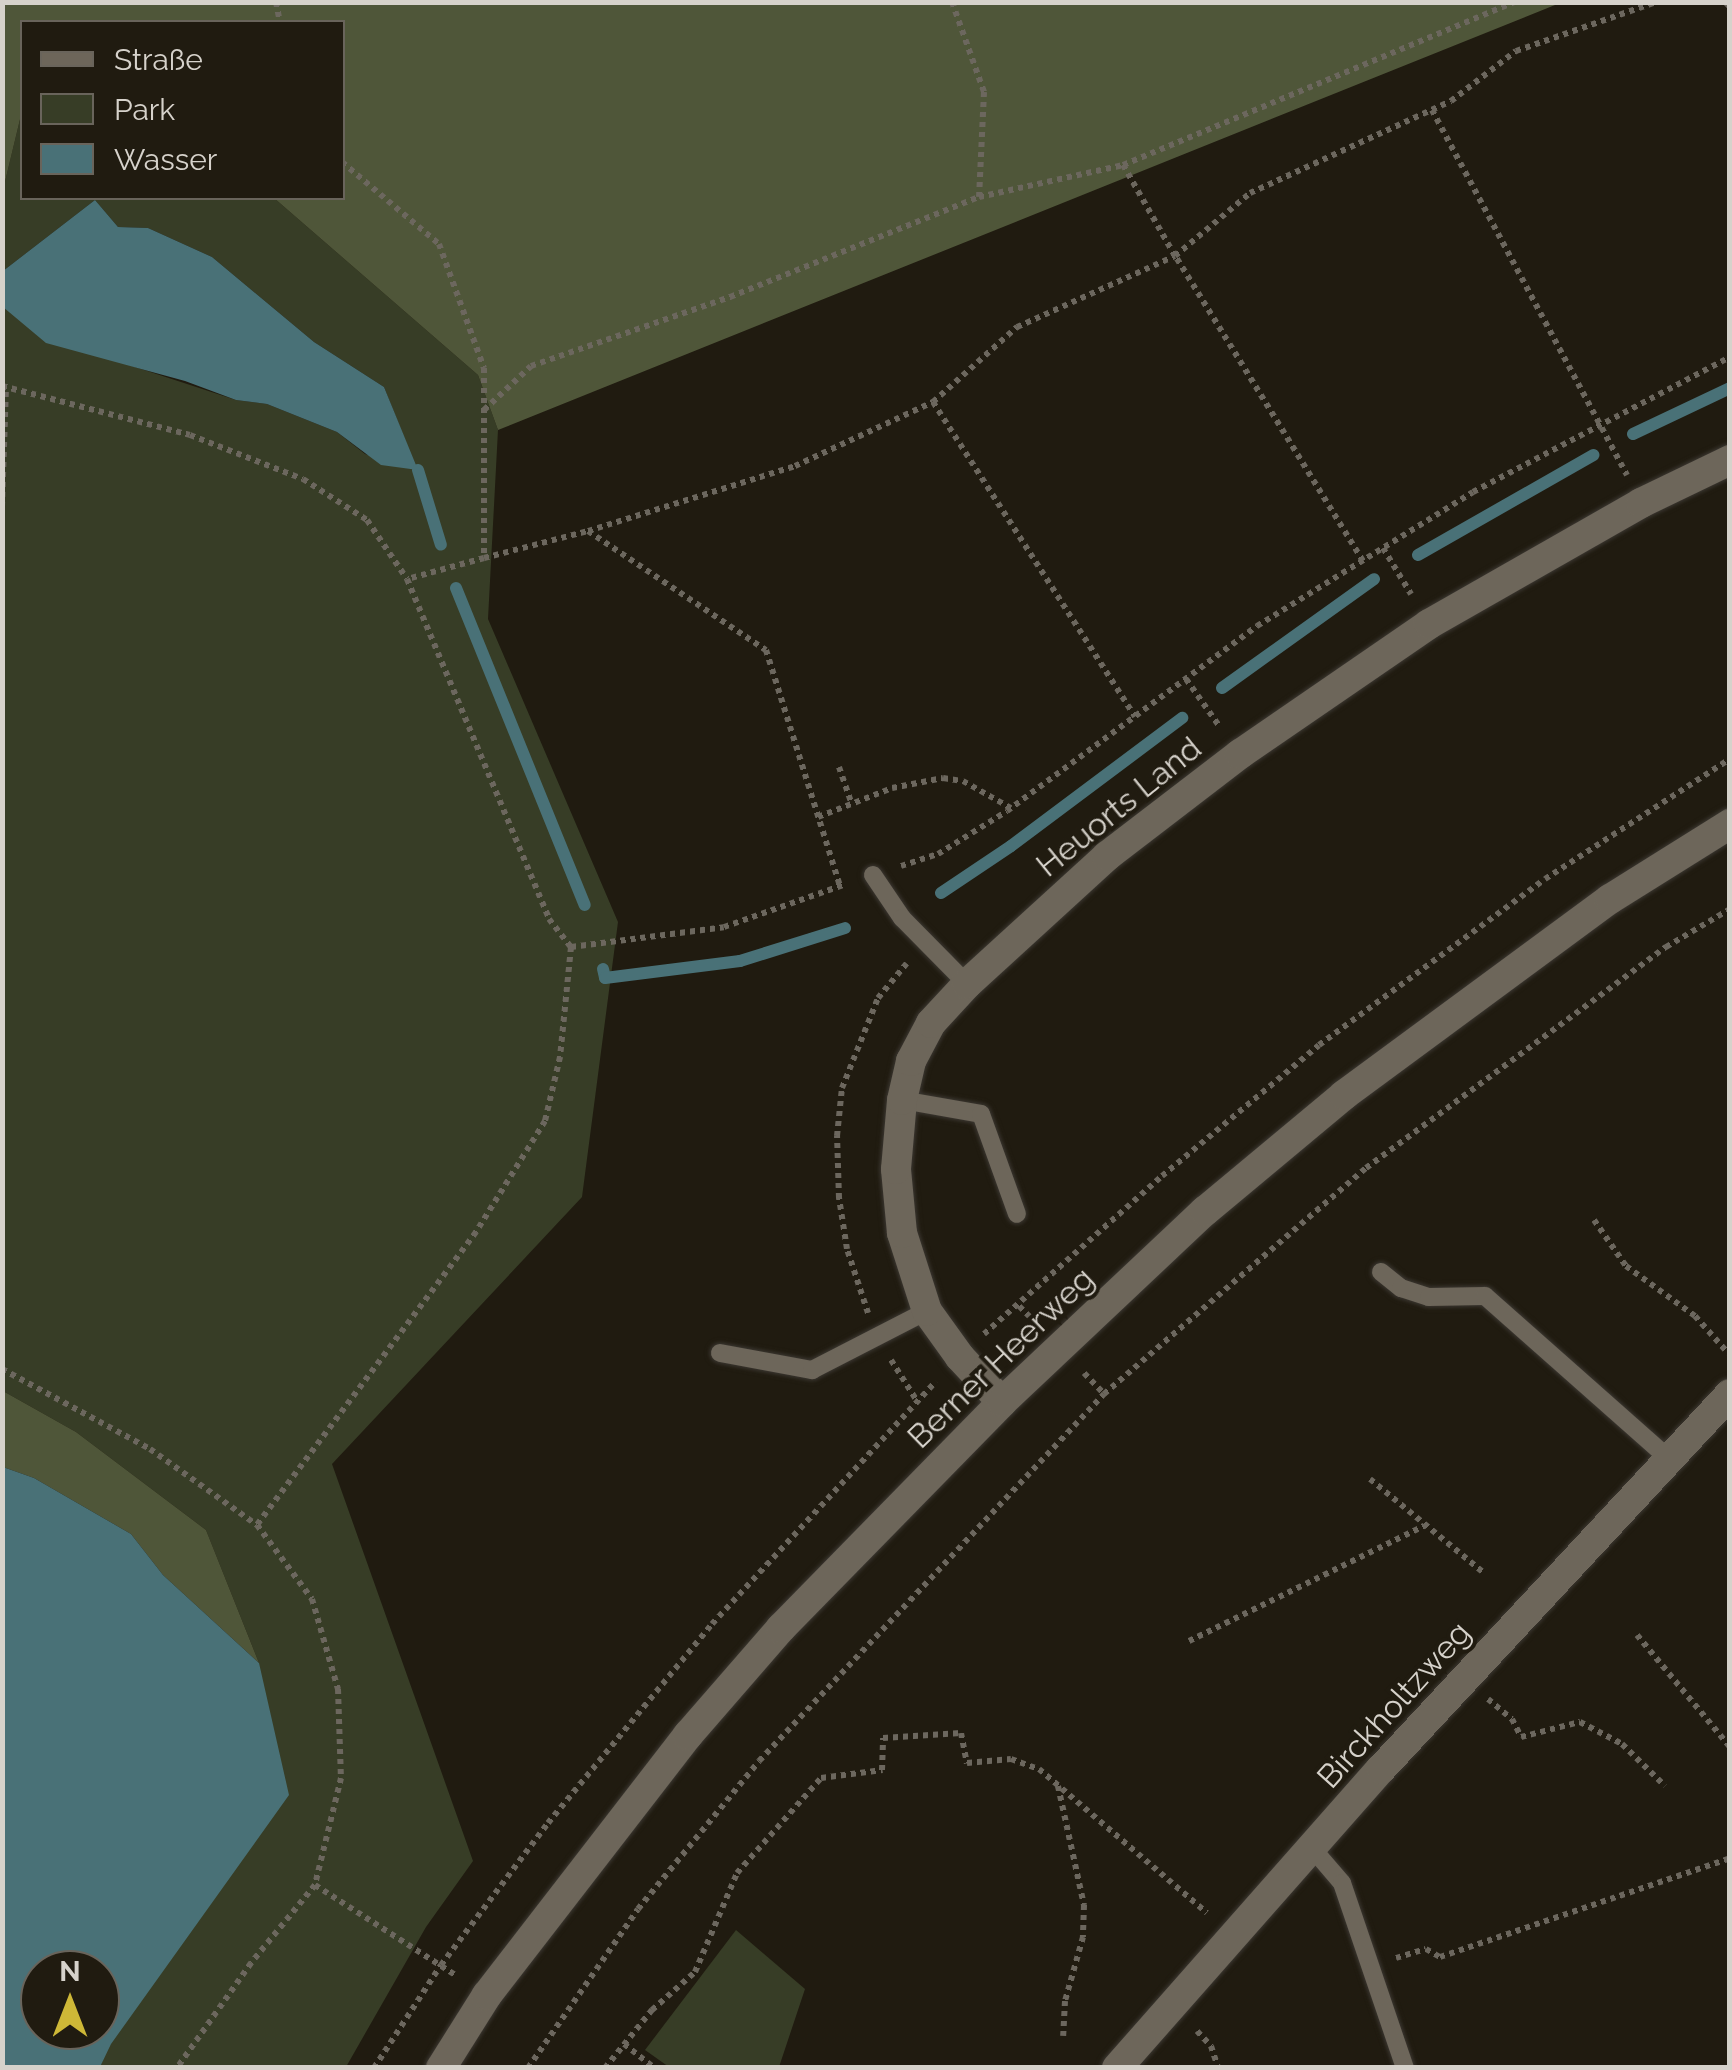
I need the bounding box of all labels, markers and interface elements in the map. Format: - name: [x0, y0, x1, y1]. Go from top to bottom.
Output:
- legend: [20, 20, 345, 200]
- text: Straße: [114, 42, 203, 77]
- text: Park: [114, 92, 175, 127]
- text: Wasser: [114, 142, 217, 177]
- street label: Heuorts Land: [1029, 729, 1209, 885]
- street label: Berner Heerweg: [900, 1259, 1102, 1457]
- street label: Birckholtzweg: [1309, 1614, 1479, 1796]
- north arrow: [20, 1950, 120, 2050]
- text: N: [59, 1955, 81, 1988]

